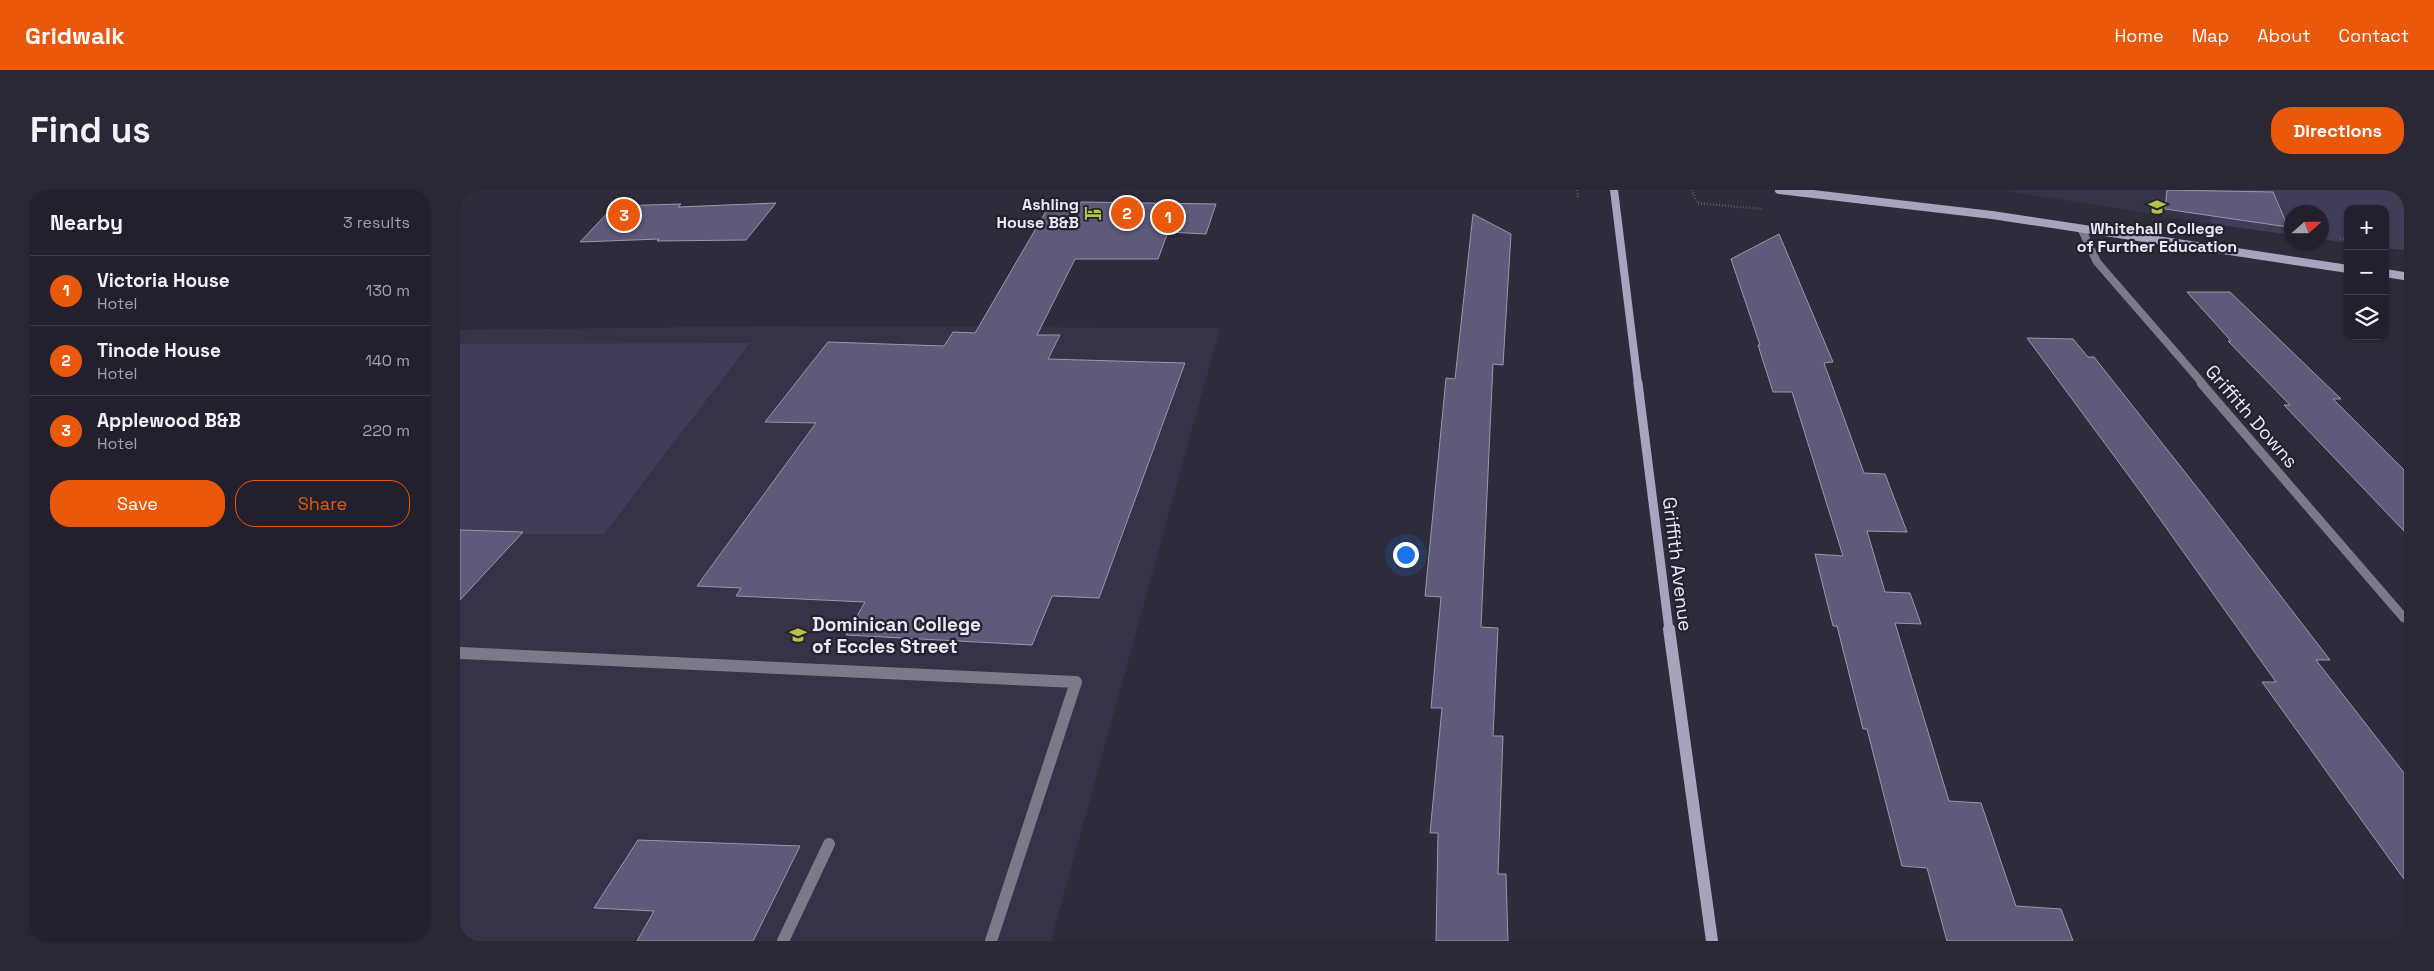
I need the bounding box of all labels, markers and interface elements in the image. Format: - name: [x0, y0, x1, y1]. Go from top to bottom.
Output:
- text: Gridwalk: [25, 20, 125, 51]
- text: Home: [2115, 24, 2164, 47]
- text: Map: [2192, 24, 2229, 47]
- text: About: [2257, 24, 2311, 47]
- text: Contact: [2339, 24, 2409, 47]
- button: Directions: [2271, 107, 2404, 154]
- text: Find us: [30, 108, 151, 152]
- place label: Ashling House B&B: [996, 194, 1079, 233]
- pin: 2: [1111, 194, 1143, 232]
- pin: 3: [608, 196, 640, 234]
- school or university icon: Whitehall College of Further Education: [2147, 197, 2167, 217]
- pin: 1: [1152, 198, 1184, 236]
- hotel icon: Ashling House B&B: [1083, 203, 1103, 223]
- north arrow: [2284, 205, 2329, 250]
- map controls: [2344, 205, 2389, 340]
- button: +: [2344, 205, 2389, 250]
- text: Nearby: [50, 209, 123, 236]
- text: 3 results: [343, 212, 410, 233]
- place label: Whitehall College of Further Education: [2077, 218, 2237, 257]
- button: −: [2344, 250, 2389, 295]
- text: Victoria House: [97, 268, 230, 293]
- text: 1: [62, 280, 70, 301]
- text: 130 m: [366, 280, 410, 301]
- text: Hotel: [97, 293, 138, 314]
- button: layers: [2344, 295, 2389, 340]
- text: Tinode House: [97, 338, 221, 363]
- text: 2: [61, 350, 71, 371]
- text: 140 m: [365, 350, 410, 371]
- street label: Griffith Downs: [2200, 359, 2303, 473]
- text: Hotel: [97, 363, 138, 384]
- text: Applewood B&B: [97, 408, 241, 433]
- text: 3: [61, 420, 71, 441]
- text: 220 m: [363, 420, 410, 441]
- text: Hotel: [97, 433, 138, 454]
- button: Save: [50, 480, 225, 527]
- button: Share: [235, 480, 410, 527]
- street label: Griffith Avenue: [1657, 495, 1698, 633]
- your location: [1393, 542, 1419, 568]
- place label: Dominican College of Eccles Street: [812, 612, 981, 659]
- school or university icon: Dominican College of Eccles Street: [788, 625, 808, 645]

